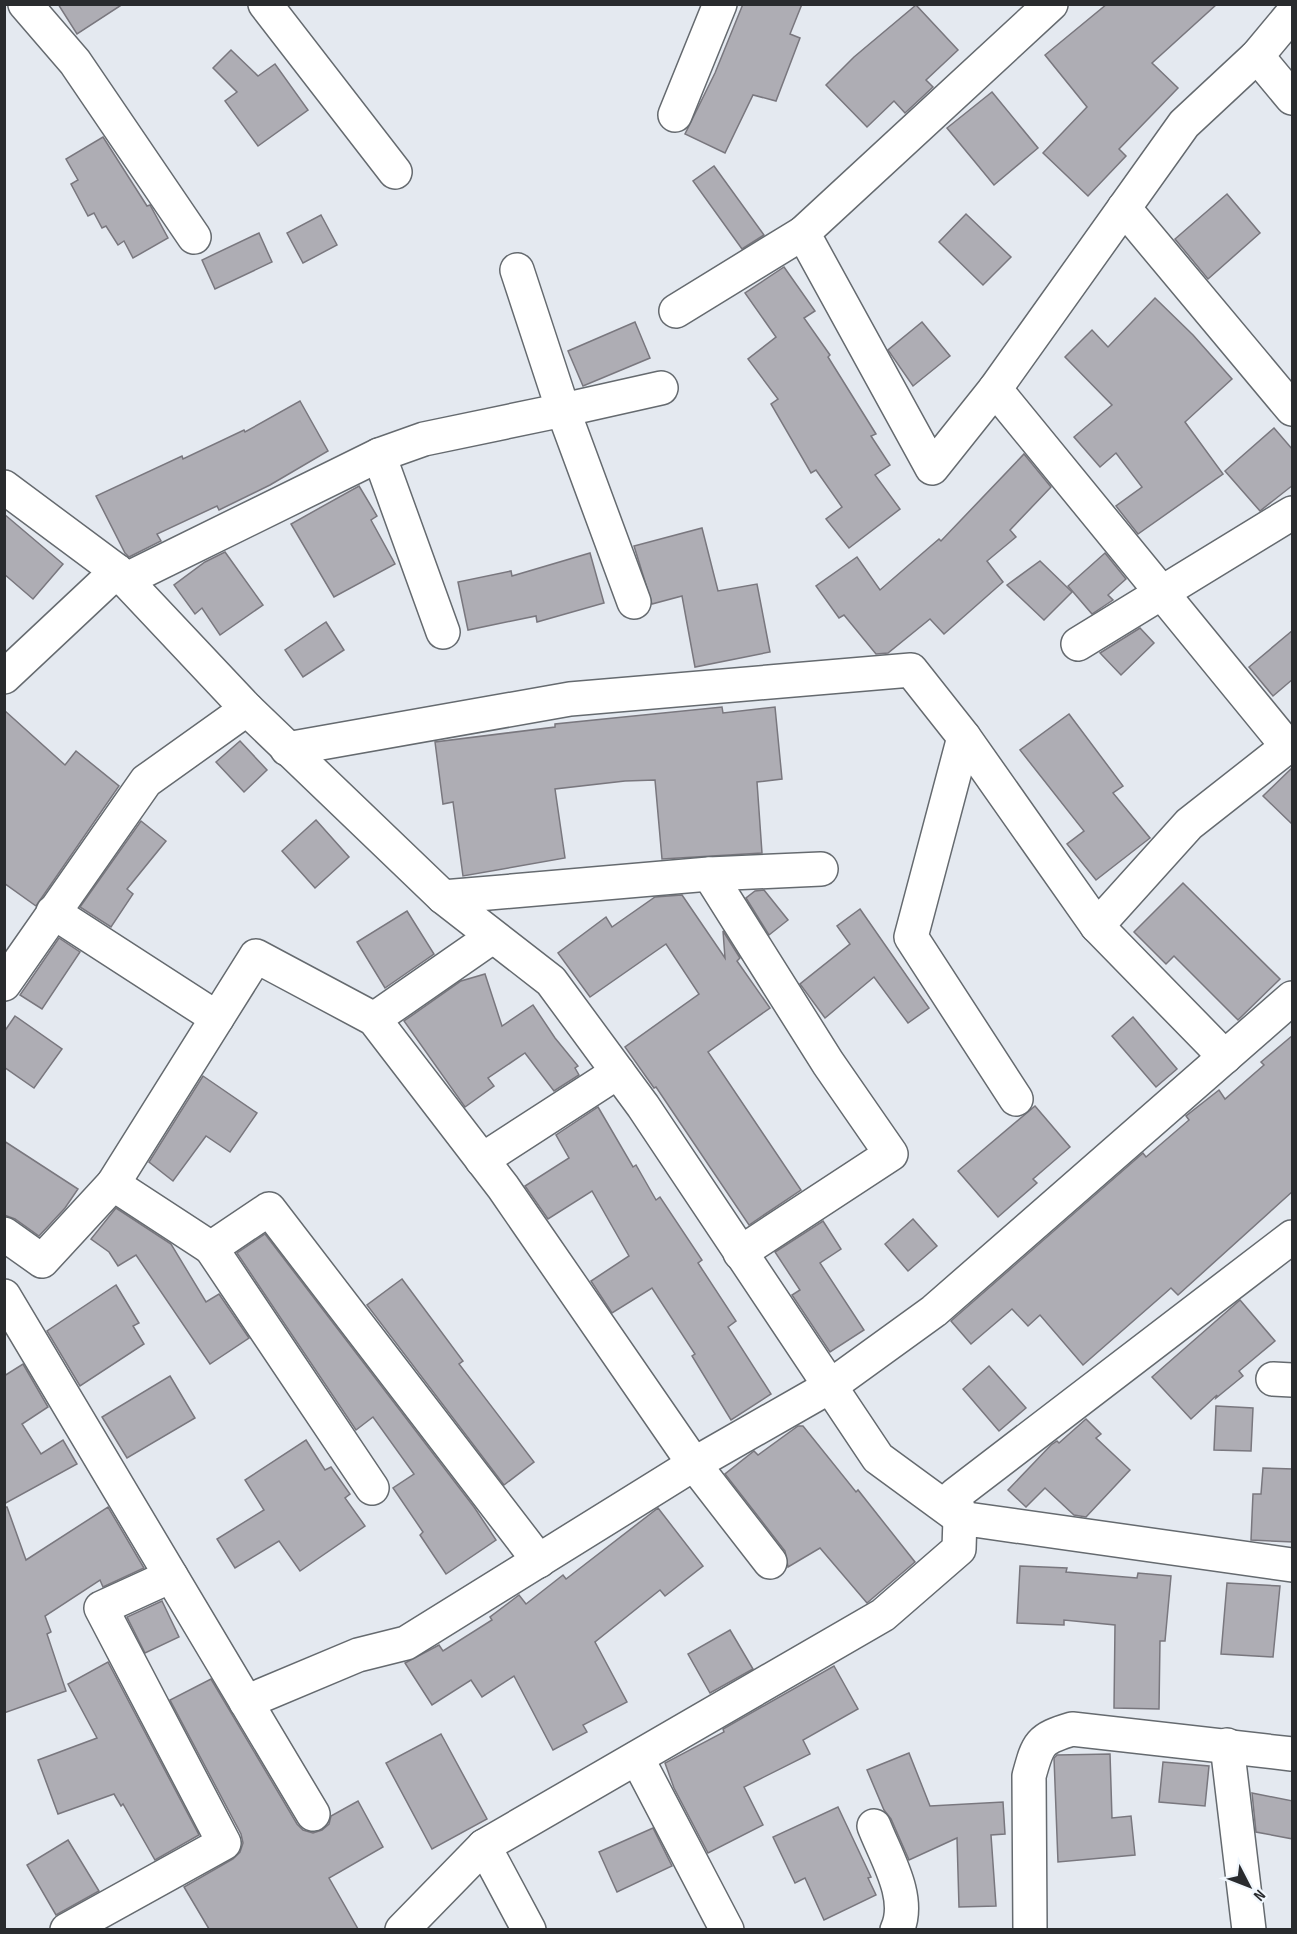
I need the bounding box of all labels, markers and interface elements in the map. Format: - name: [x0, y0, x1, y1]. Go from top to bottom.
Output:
- north arrow: [1219, 1856, 1279, 1916]
- text: N: [1249, 1886, 1269, 1905]

